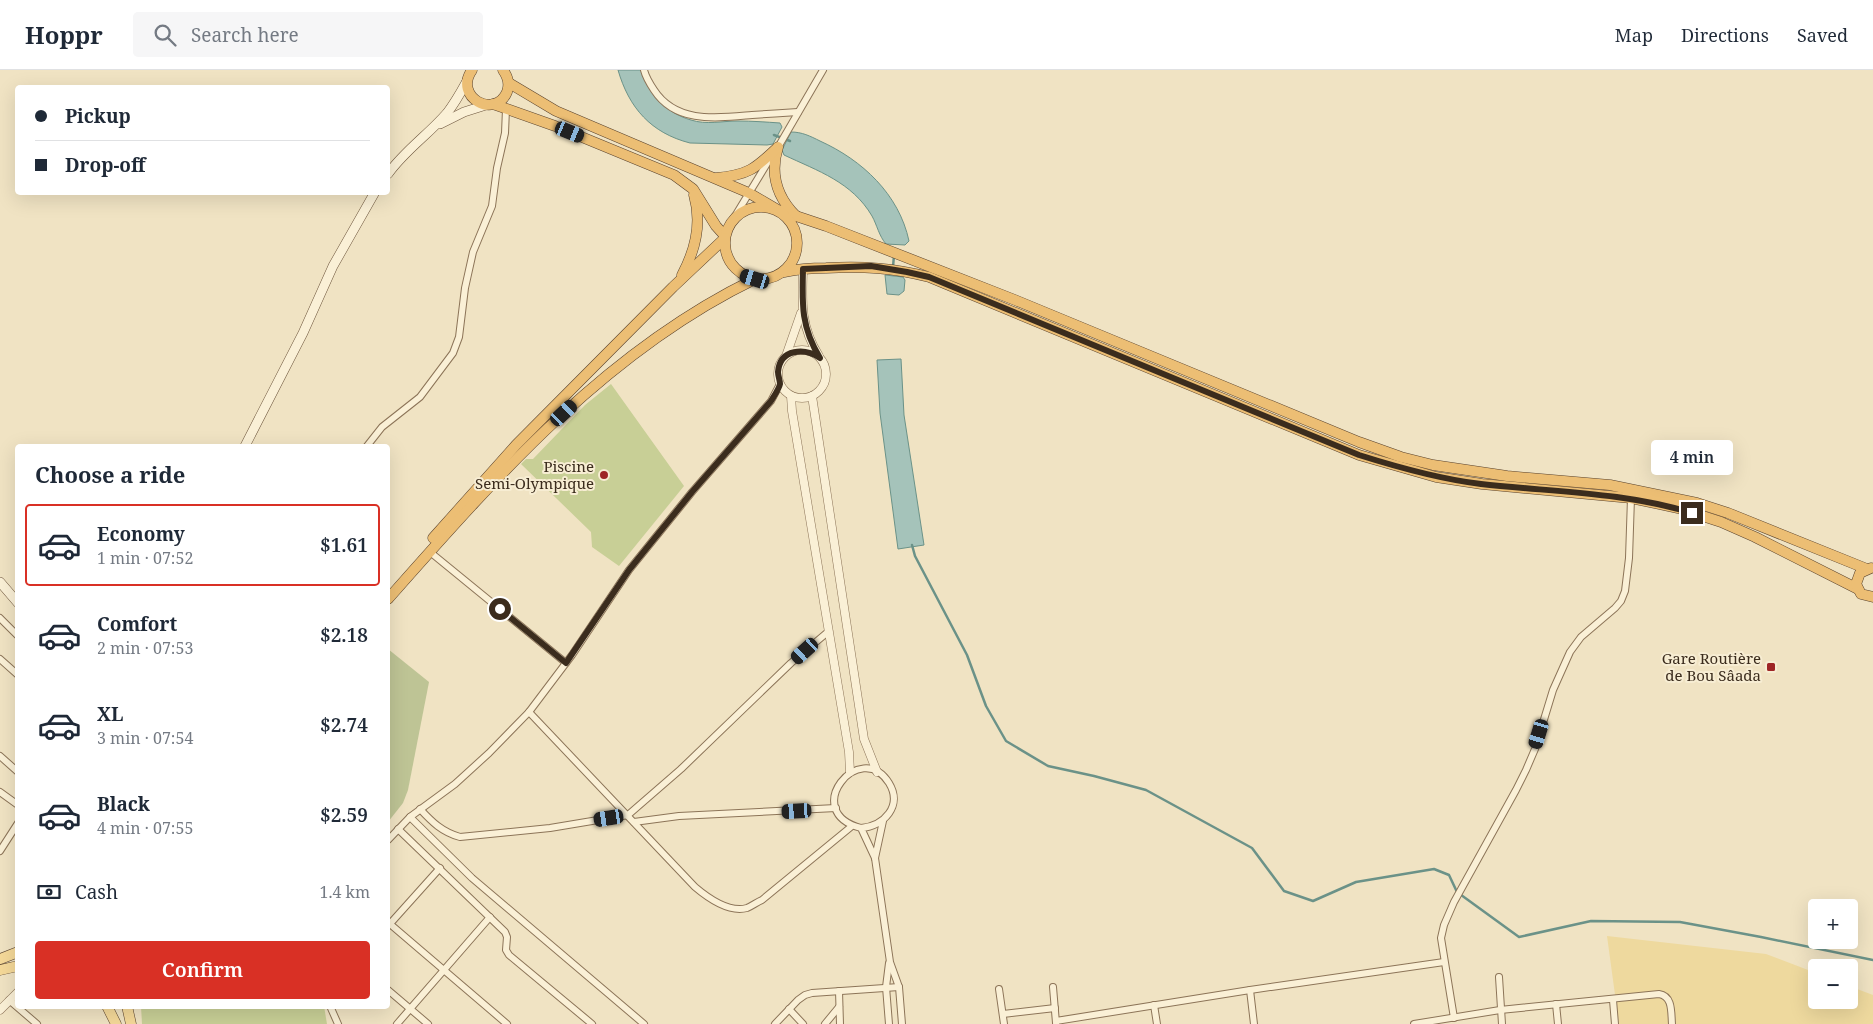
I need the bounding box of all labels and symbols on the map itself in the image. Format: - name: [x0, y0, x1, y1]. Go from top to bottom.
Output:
- car: [553, 119, 586, 145]
- car: [738, 267, 771, 291]
- car: [547, 397, 580, 429]
- callout: 4 min: [1651, 440, 1733, 476]
- place label: Piscine Semi-Olympique: [475, 456, 594, 493]
- marker: Piscine Semi-Olympique: [598, 469, 610, 481]
- route end: [1681, 502, 1703, 524]
- route start: [489, 598, 511, 620]
- car: [788, 635, 821, 667]
- place label: Gare Routière de Bou Sâada: [1662, 648, 1761, 685]
- marker: Gare Routière de Bou Sâada: [1765, 661, 1777, 673]
- car: [1527, 717, 1550, 751]
- car: [781, 803, 812, 819]
- car: [593, 808, 624, 828]

